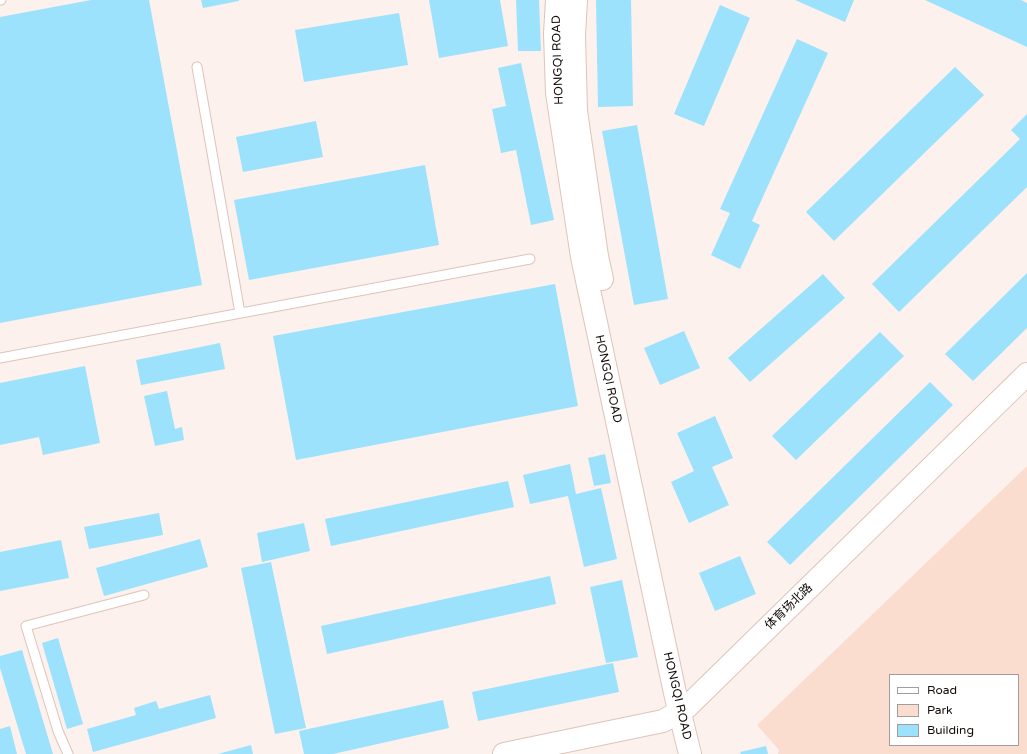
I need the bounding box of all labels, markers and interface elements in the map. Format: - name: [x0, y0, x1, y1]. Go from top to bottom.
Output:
- street label: HONGQI ROAD: [549, 15, 567, 105]
- street label: HONGQI ROAD: [592, 334, 624, 424]
- street label: 体育场北路: [762, 581, 816, 633]
- street label: HONGQI ROAD: [660, 651, 694, 741]
- legend: [889, 674, 1019, 746]
- text: Road: [927, 683, 957, 697]
- text: Park: [927, 703, 953, 717]
- text: Building: [927, 723, 974, 737]

